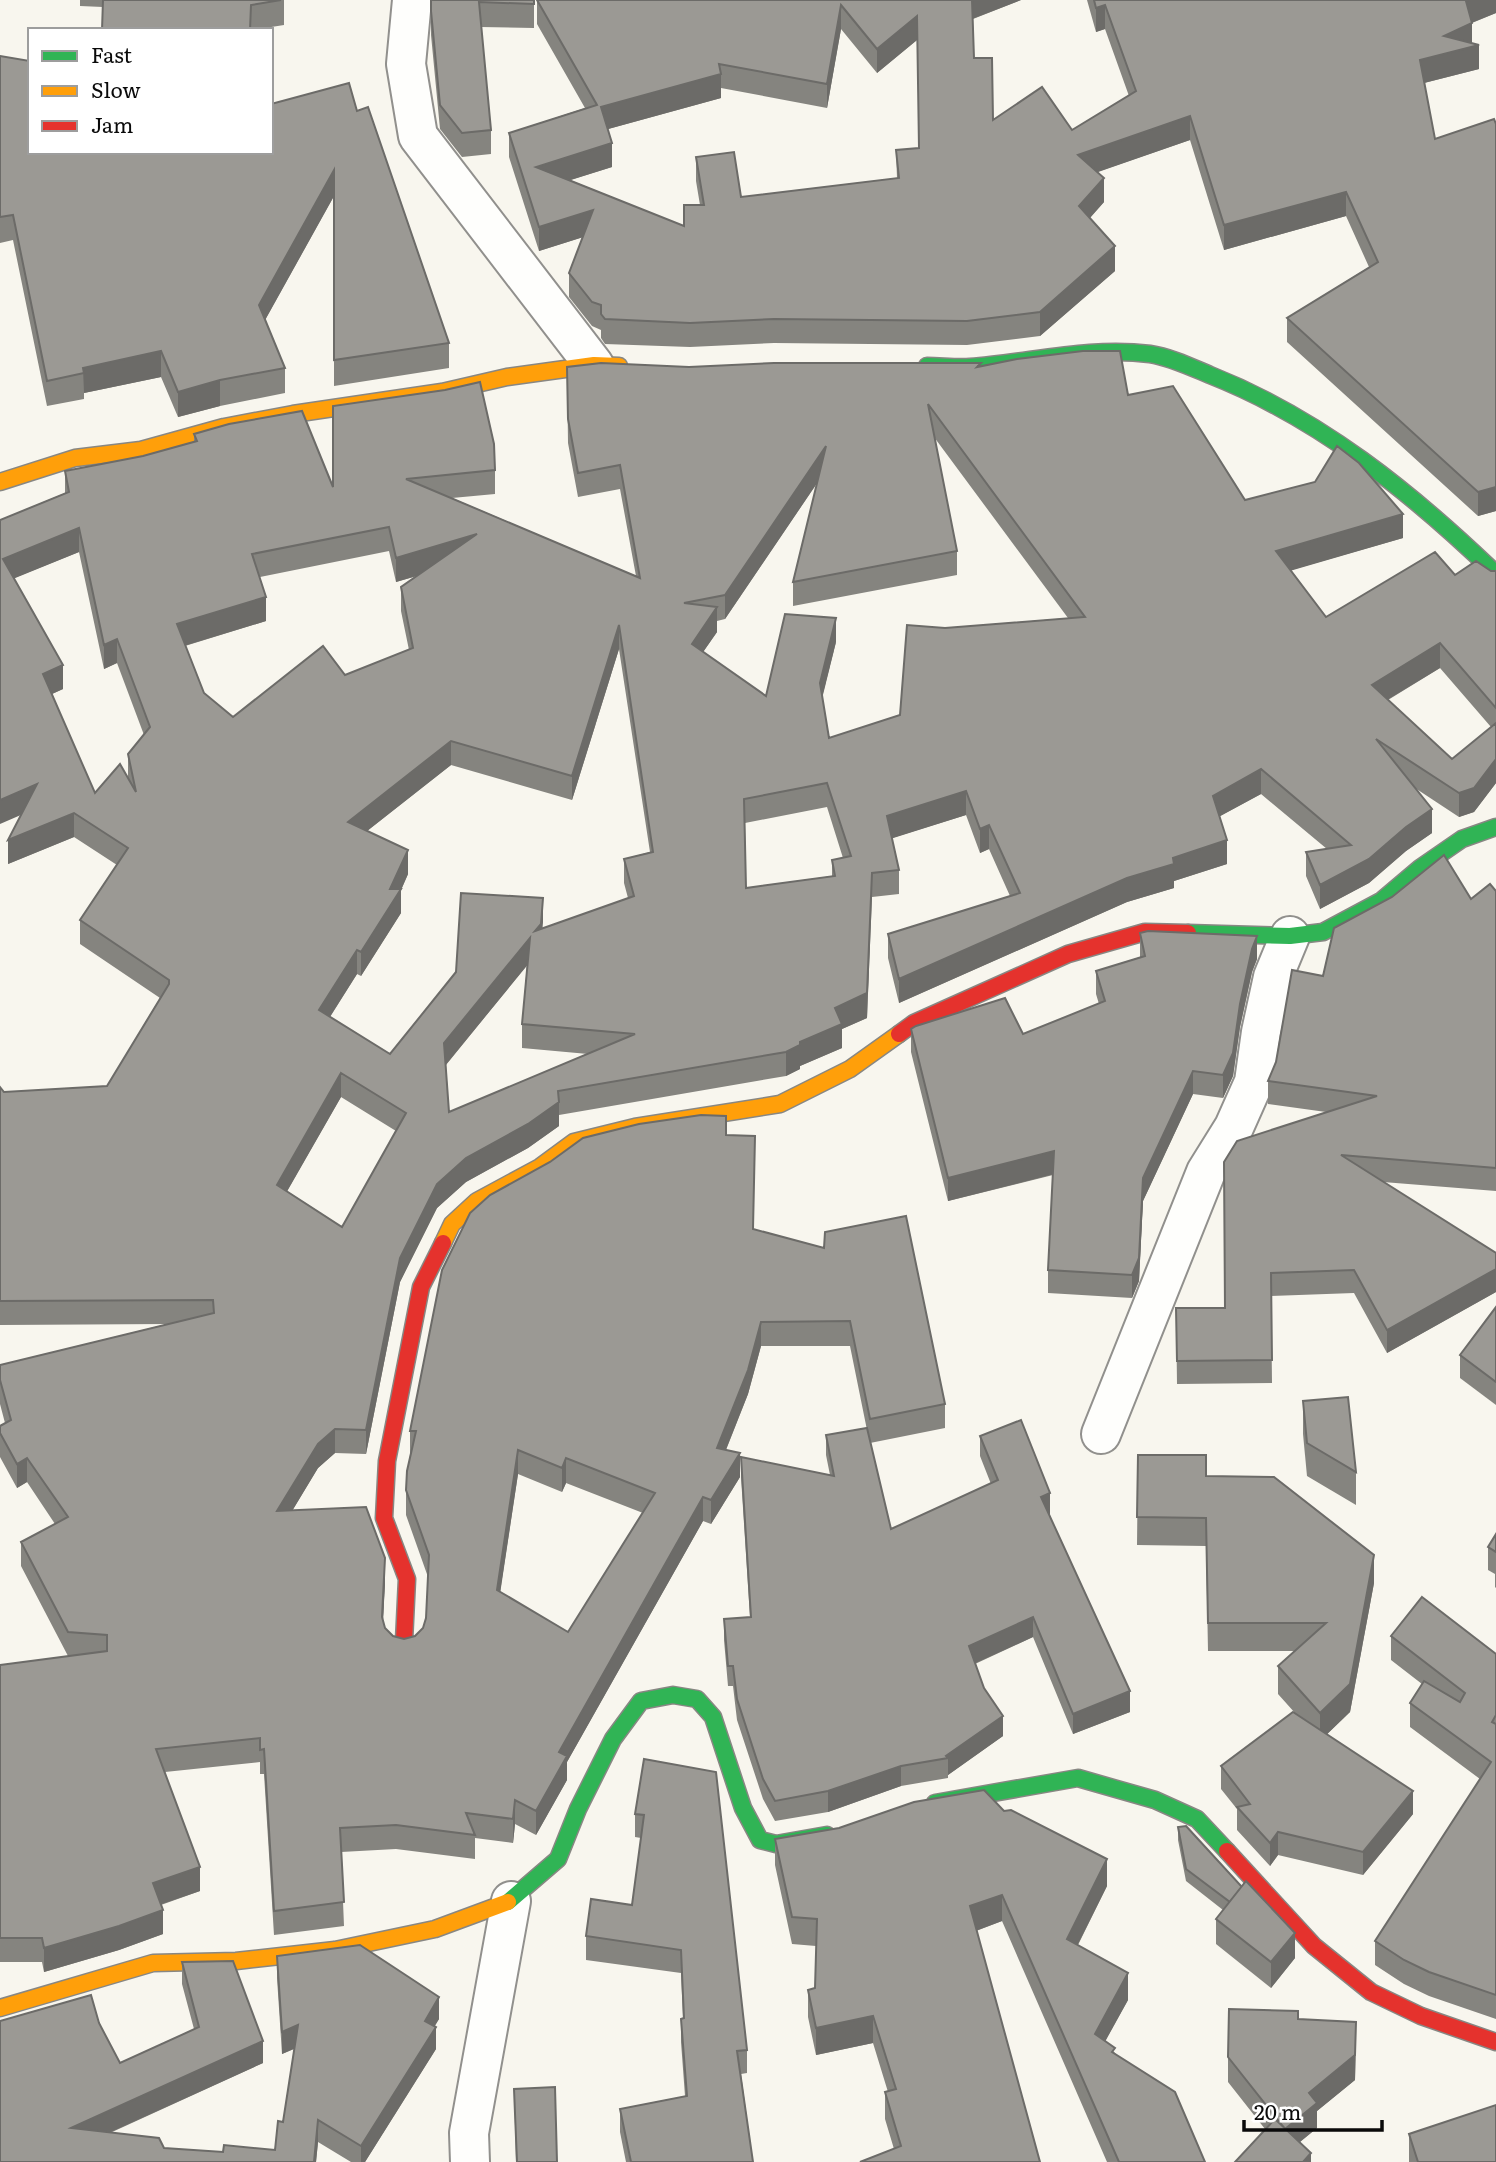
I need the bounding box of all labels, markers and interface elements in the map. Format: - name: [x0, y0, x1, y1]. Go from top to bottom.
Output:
- legend: [28, 28, 273, 154]
- text: Fast: [91, 38, 132, 69]
- text: Slow: [91, 73, 141, 104]
- text: Jam: [91, 108, 133, 139]
- scale bar: [1244, 2088, 1382, 2132]
- text: 20 m: [1254, 2095, 1301, 2126]

